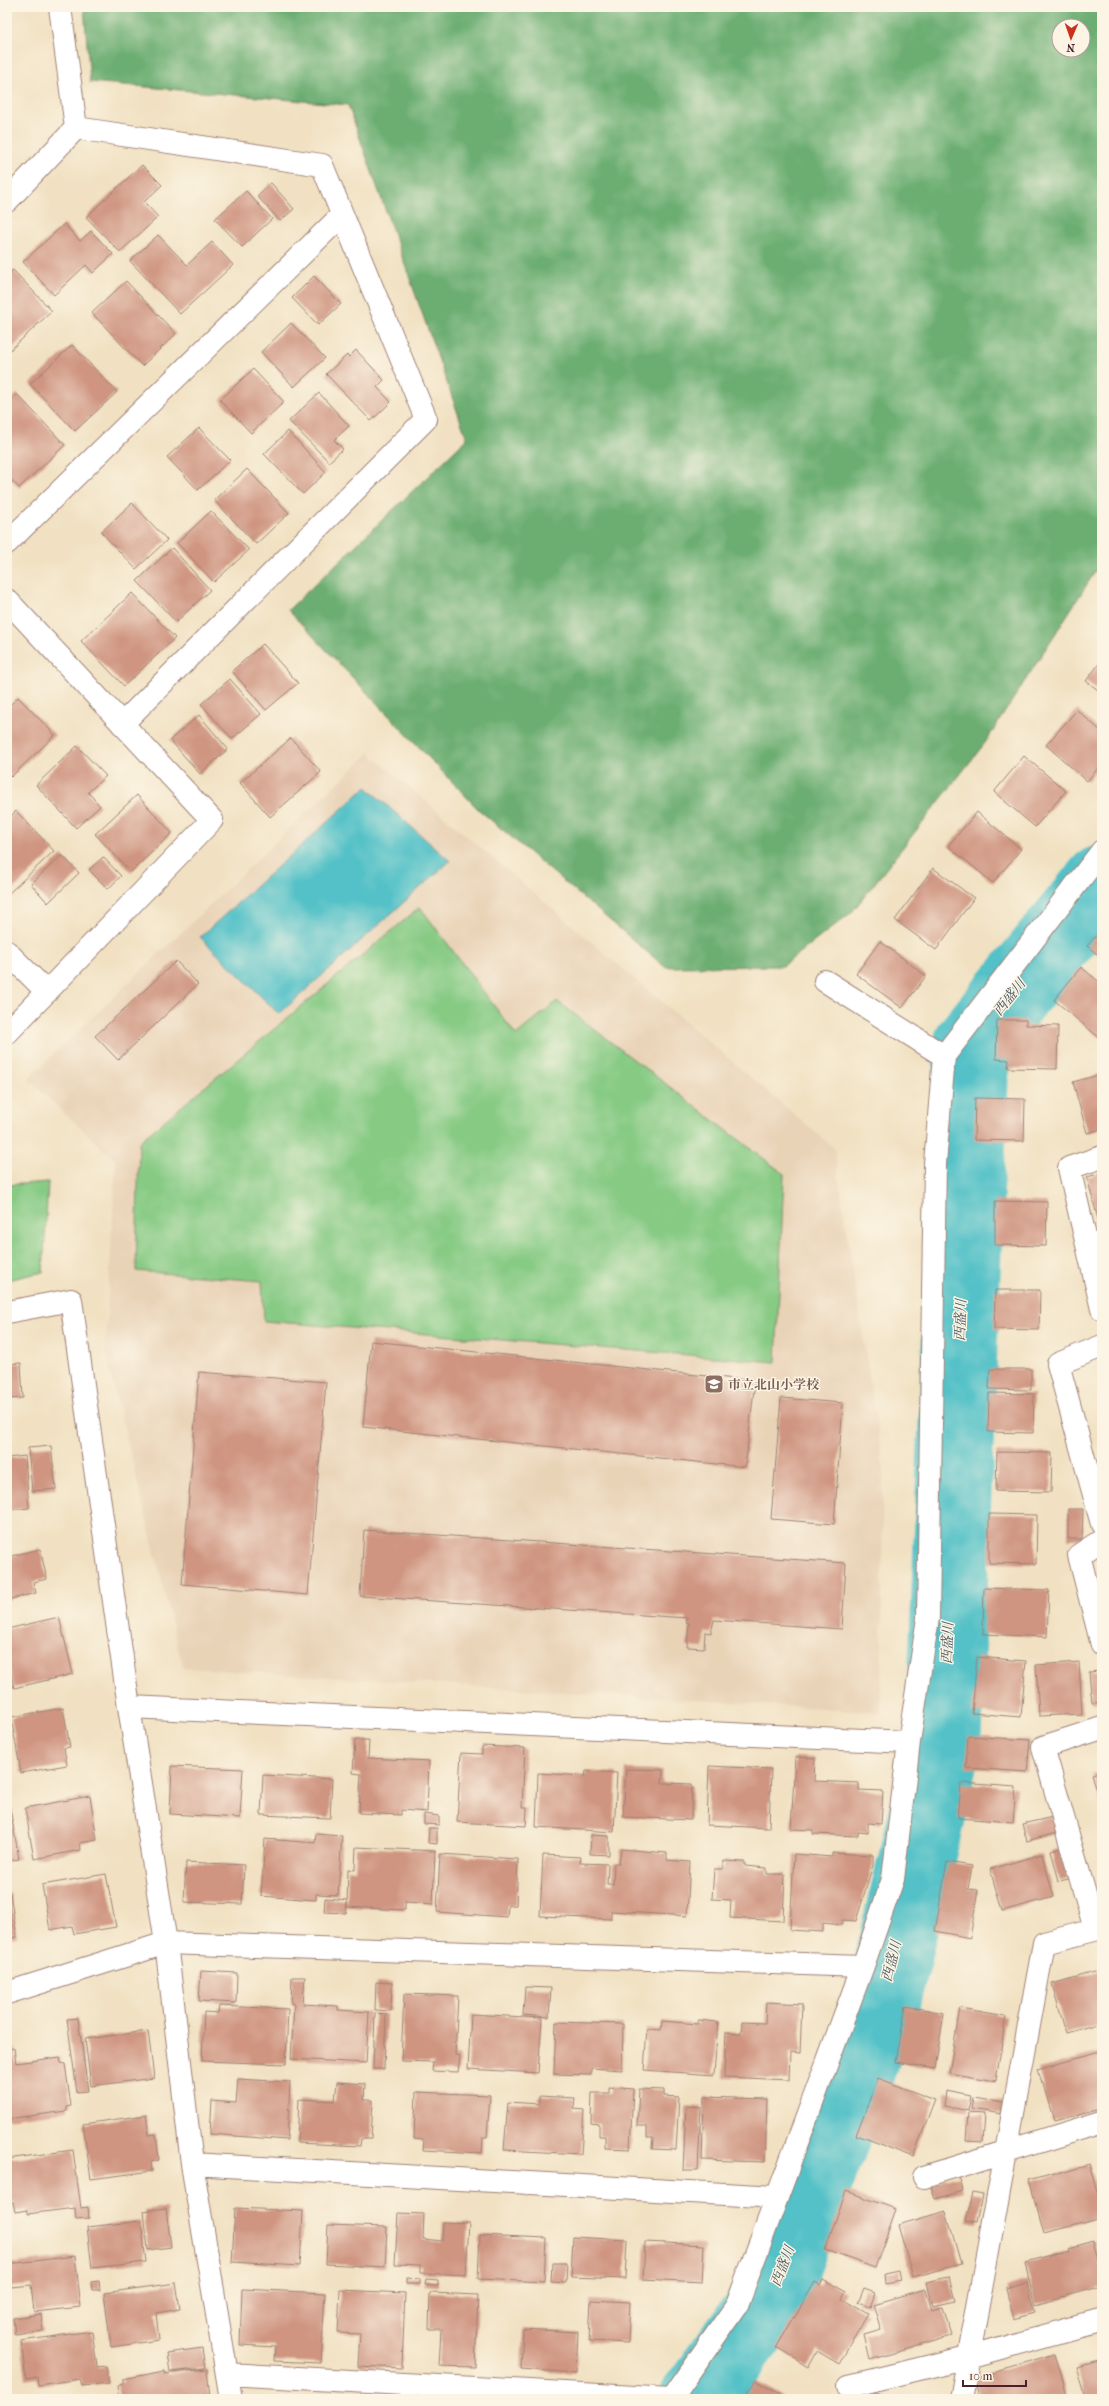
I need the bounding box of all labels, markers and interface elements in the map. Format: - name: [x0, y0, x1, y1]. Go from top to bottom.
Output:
- north arrow: [1051, 18, 1091, 58]
- text: N: [1066, 41, 1075, 54]
- water label: 西盛川: [990, 974, 1030, 1019]
- water label: 西盛川: [951, 1297, 970, 1341]
- school or university icon: 市立北山小学校: [703, 1373, 725, 1395]
- place label: 市立北山小学校: [728, 1377, 820, 1392]
- water label: 西盛川: [938, 1620, 957, 1664]
- water label: 西盛川: [878, 1937, 905, 1984]
- water label: 西盛川: [767, 2242, 799, 2289]
- scale bar: [963, 2362, 1026, 2388]
- text: 10 m: [969, 2369, 992, 2383]

